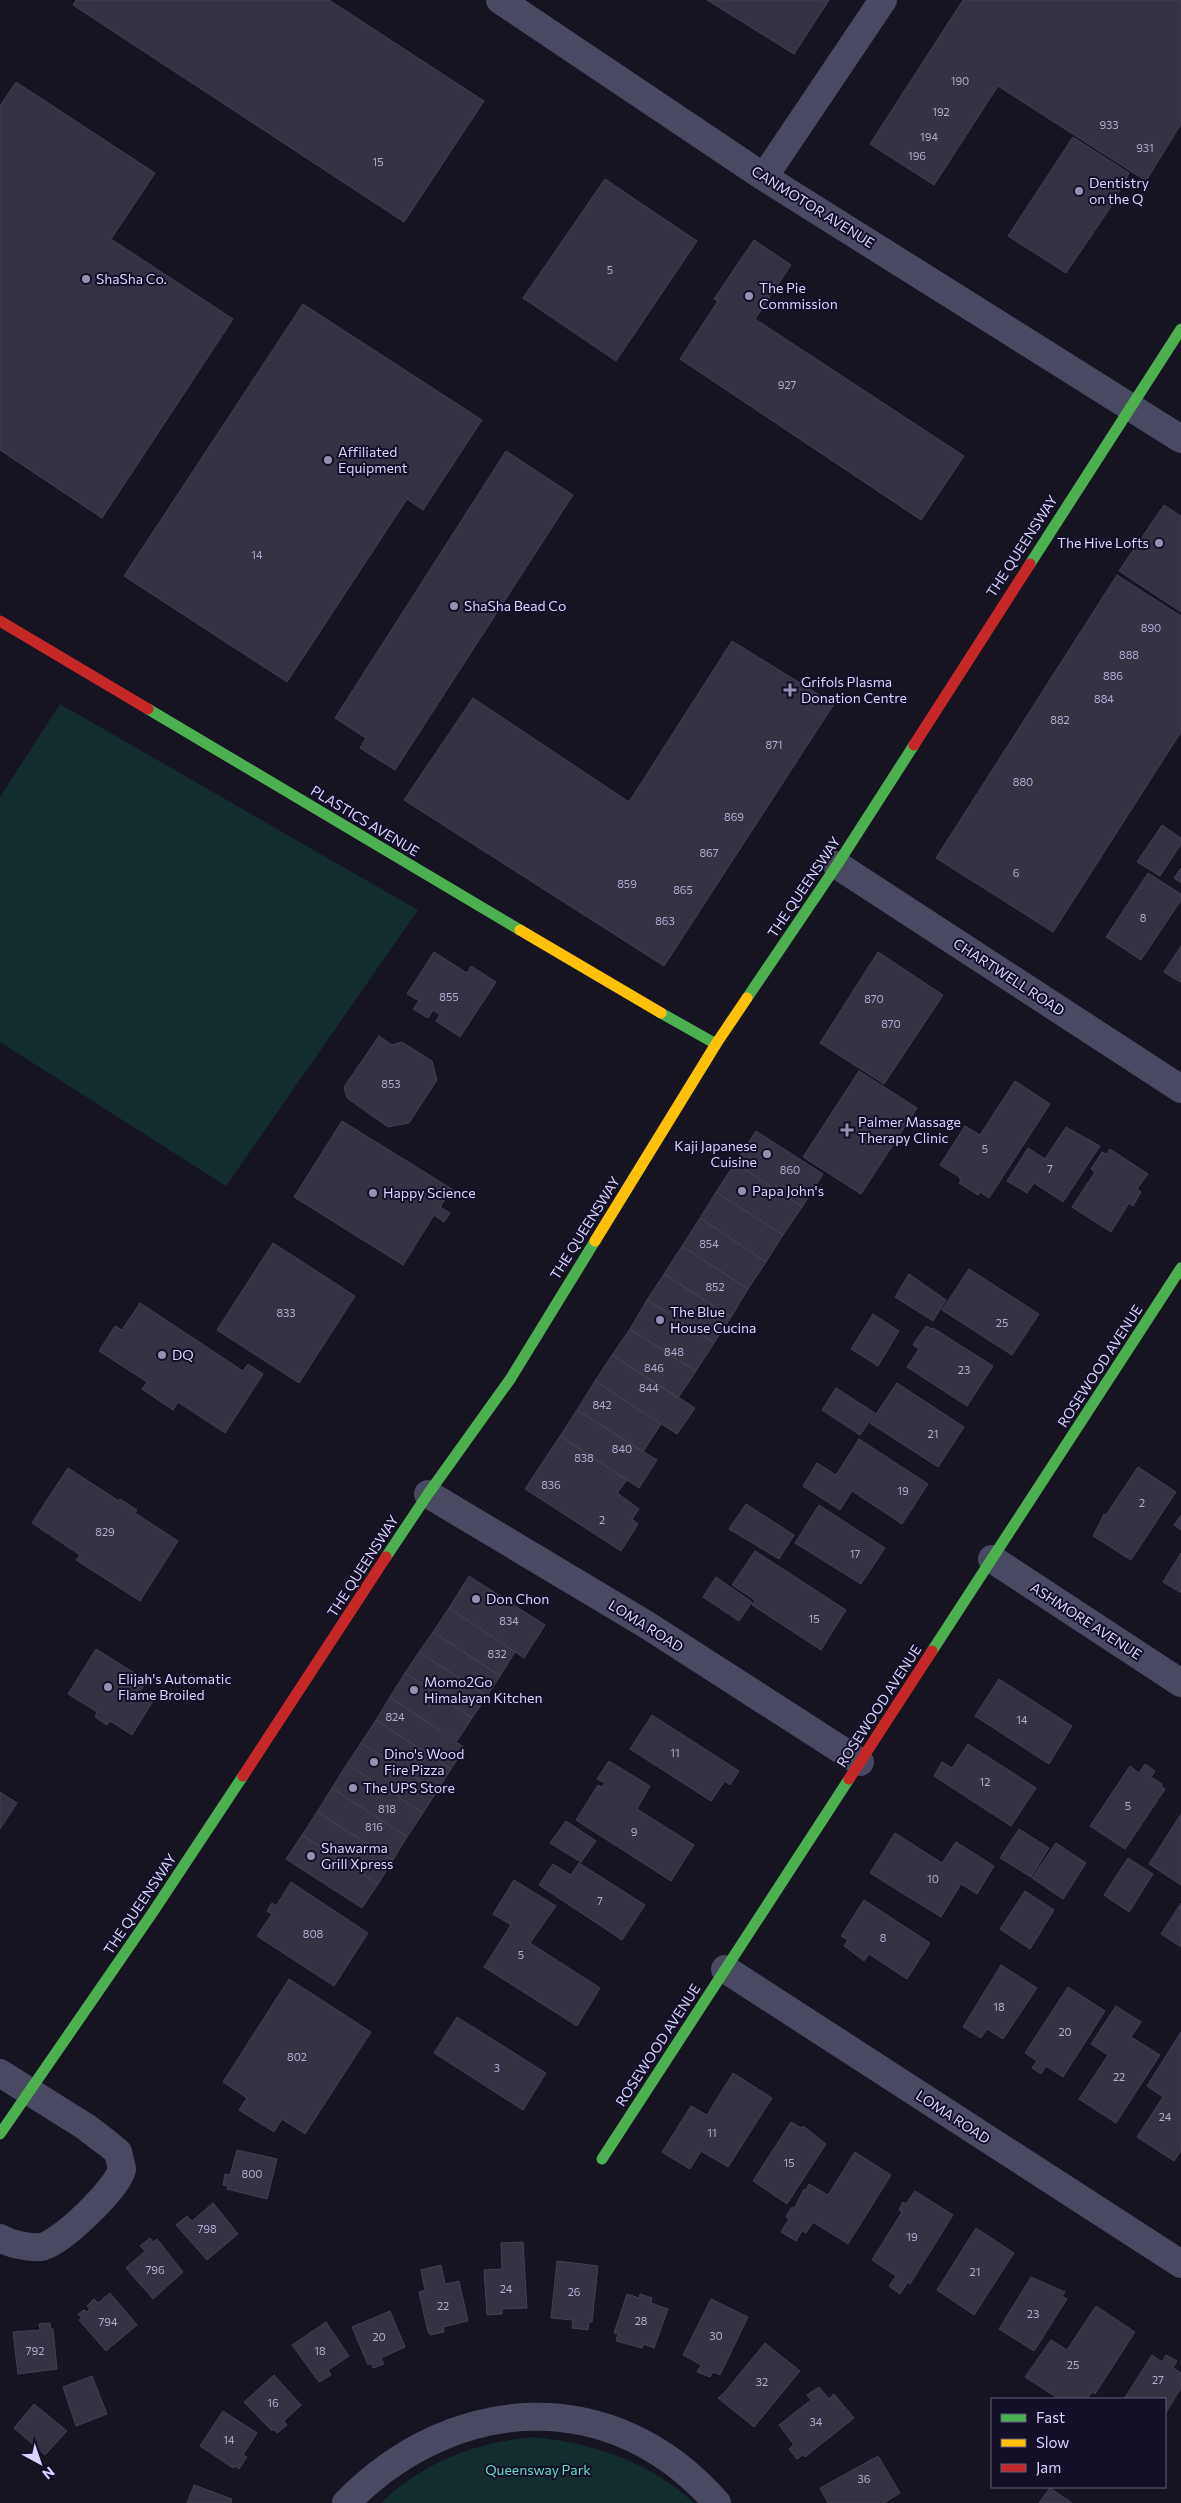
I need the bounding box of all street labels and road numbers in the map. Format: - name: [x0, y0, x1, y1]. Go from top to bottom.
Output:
- street label: CANMOTOR AVENUE: [749, 162, 878, 251]
- street label: THE QUEENSWAY: [982, 492, 1061, 600]
- street label: PLASTICS AVENUE: [308, 781, 423, 860]
- street label: THE QUEENSWAY: [764, 833, 844, 940]
- street label: CHARTWELL ROAD: [950, 934, 1068, 1019]
- street label: THE QUEENSWAY: [546, 1173, 623, 1282]
- street label: ROSEWOOD AVENUE: [1054, 1301, 1146, 1430]
- street label: THE QUEENSWAY: [323, 1512, 402, 1620]
- street label: ASHMORE AVENUE: [1028, 1578, 1145, 1663]
- street label: LOMA ROAD: [606, 1596, 687, 1655]
- street label: ROSEWOOD AVENUE: [833, 1641, 925, 1770]
- street label: THE QUEENSWAY: [100, 1850, 180, 1957]
- street label: ROSEWOOD AVENUE: [612, 1980, 704, 2109]
- street label: LOMA ROAD: [913, 2086, 993, 2147]

